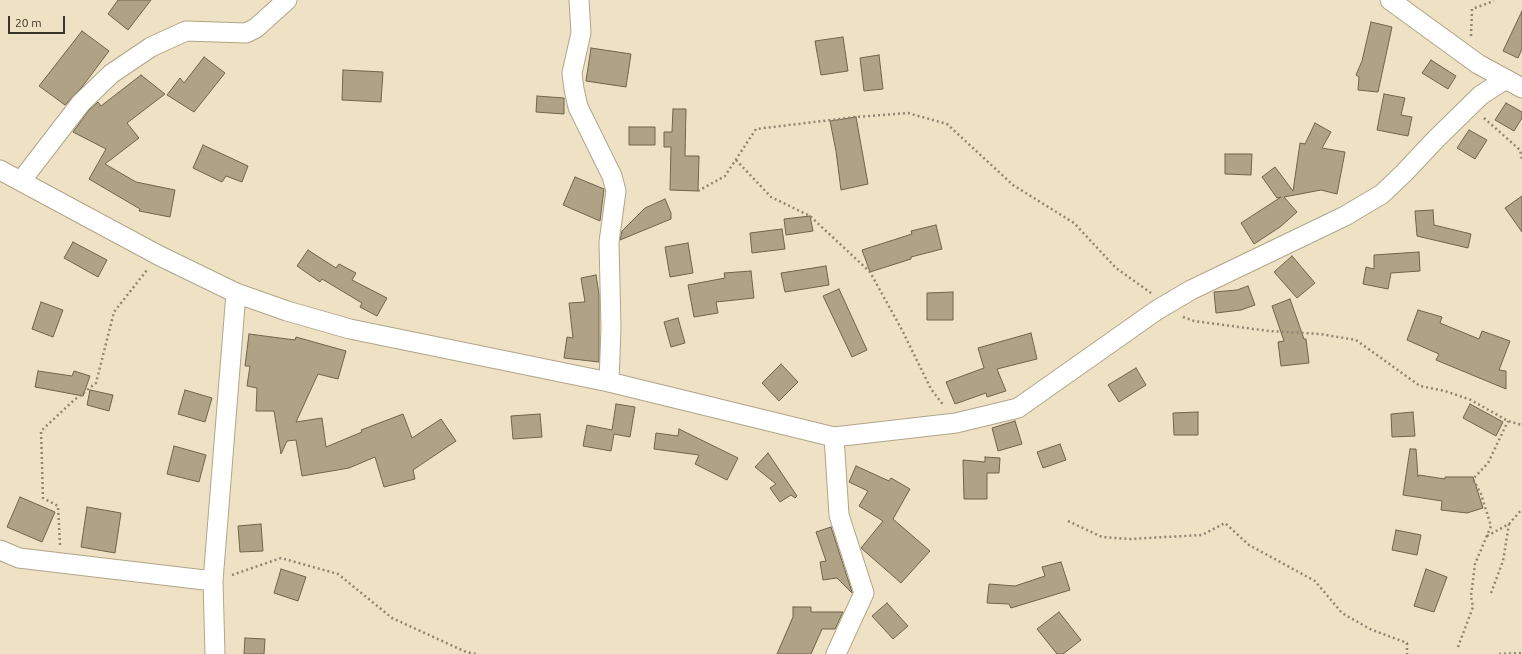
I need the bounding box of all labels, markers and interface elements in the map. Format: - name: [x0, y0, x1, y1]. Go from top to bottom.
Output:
- scale bar: [10, 8, 67, 34]
- text: 20 m: [15, 16, 42, 29]

